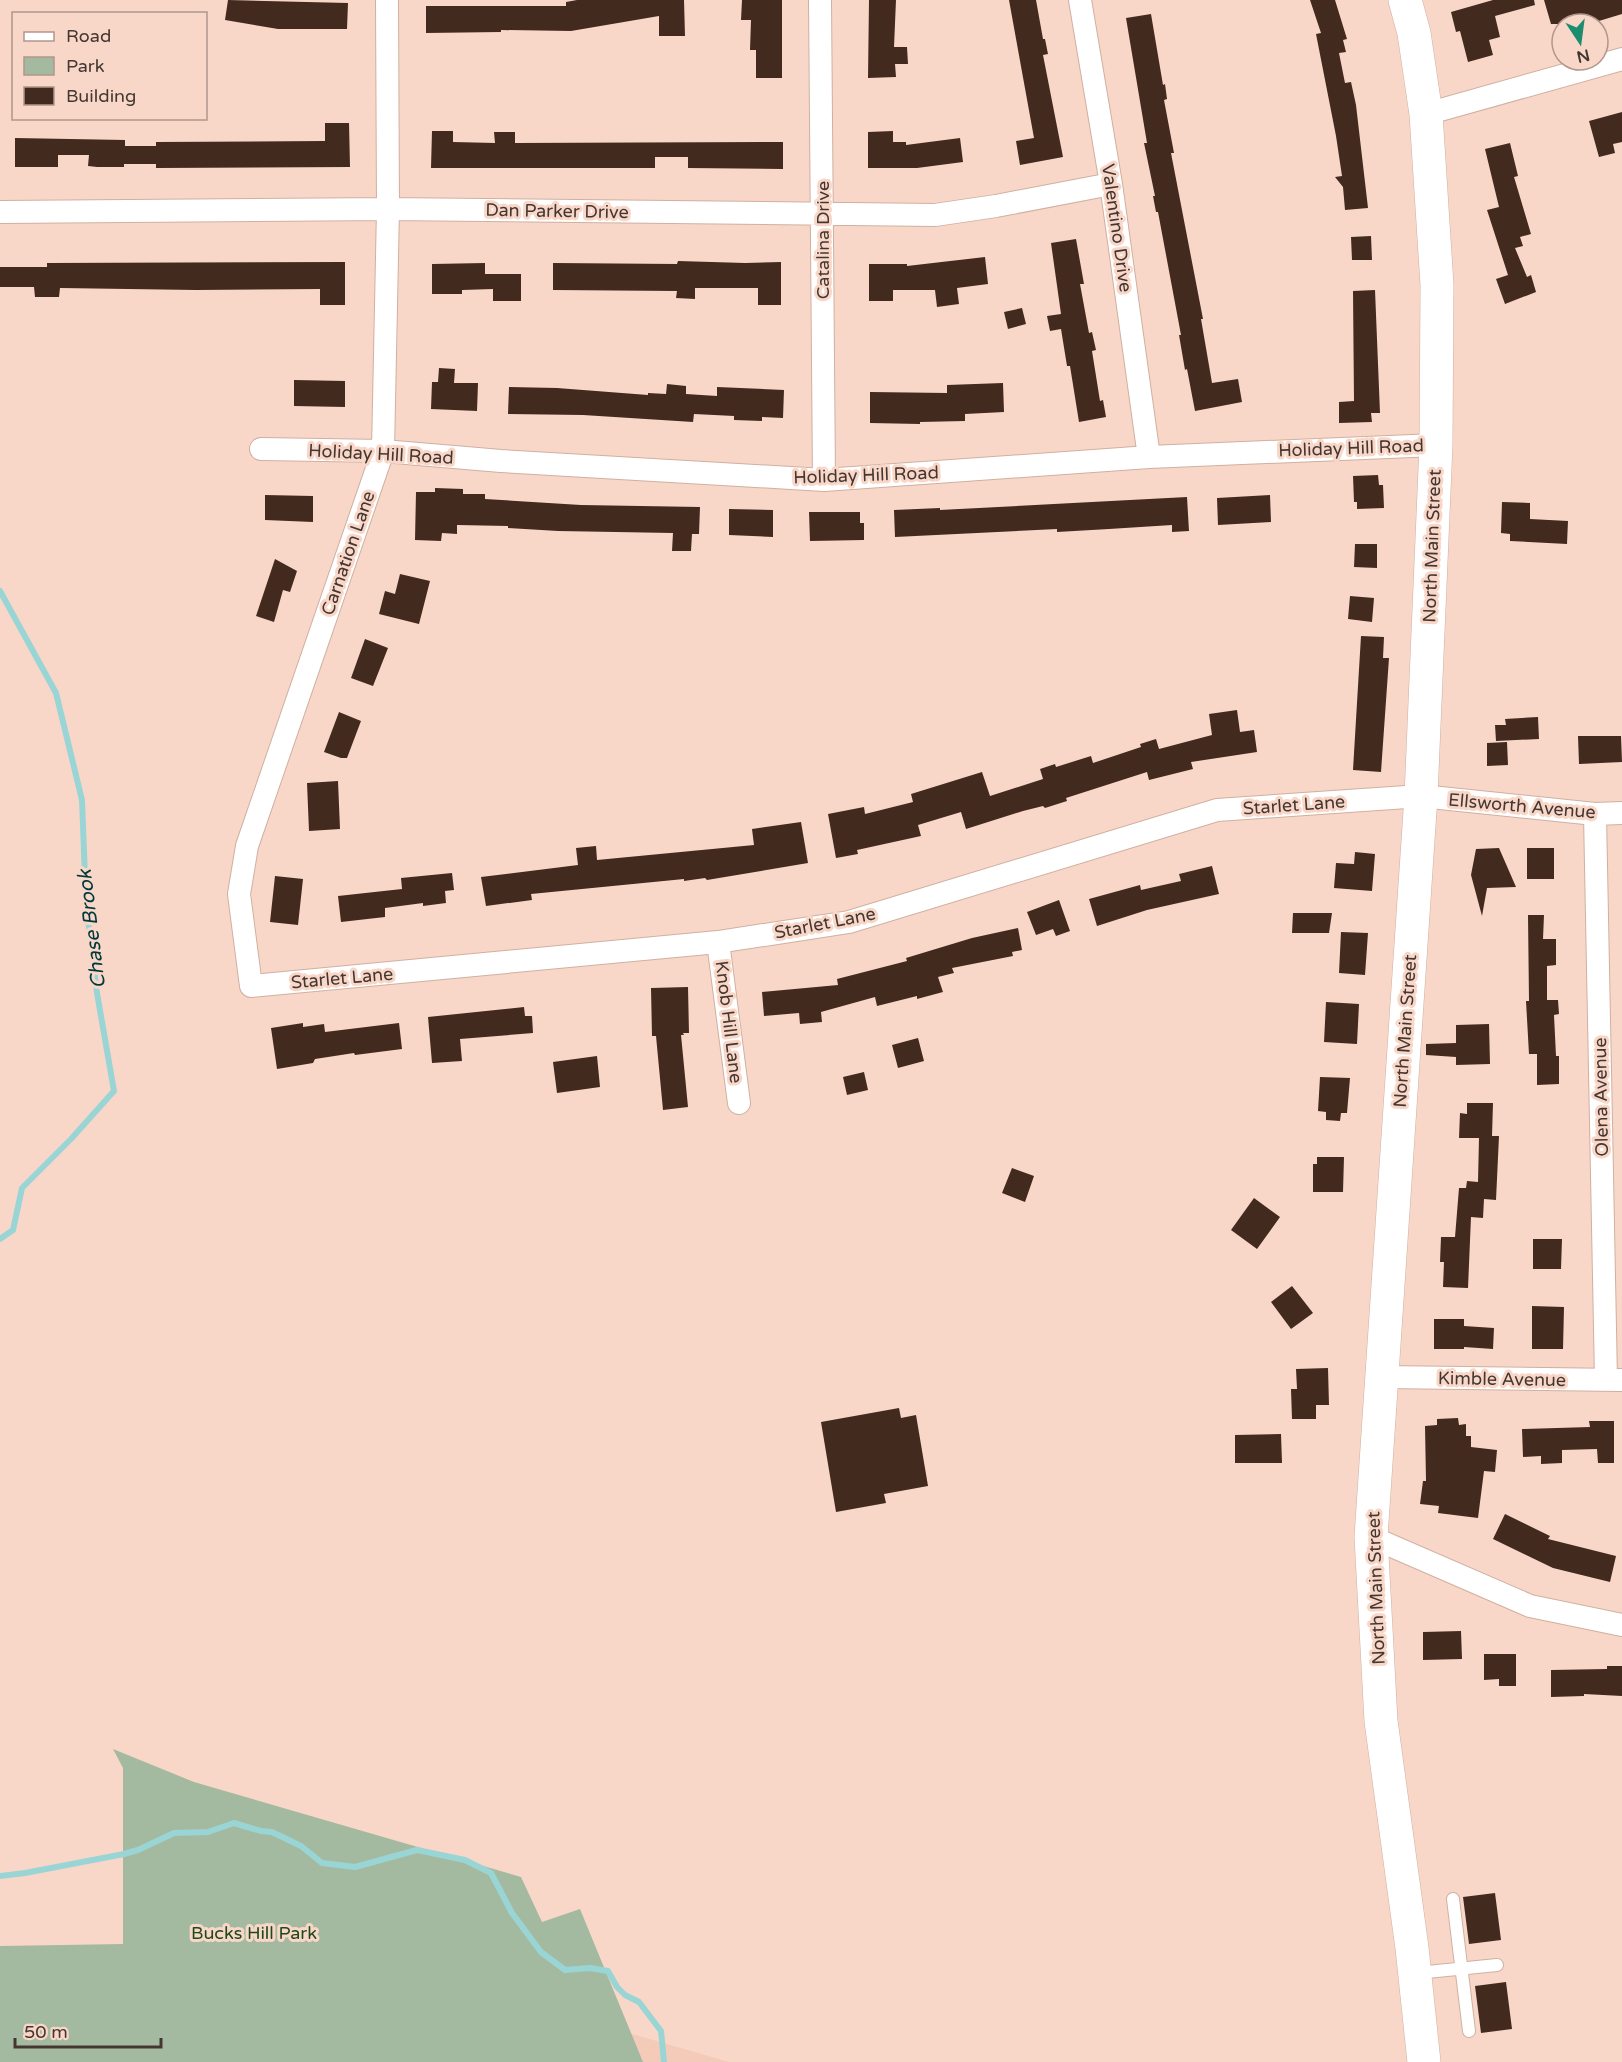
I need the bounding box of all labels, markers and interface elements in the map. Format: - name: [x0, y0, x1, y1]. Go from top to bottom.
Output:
- legend: [12, 12, 207, 120]
- north arrow: [1550, 12, 1610, 72]
- text: Road: [66, 25, 111, 47]
- text: N: [1575, 44, 1592, 67]
- text: Park: [66, 55, 105, 77]
- text: Building: [66, 85, 136, 107]
- street label: Valentino Drive: [1097, 162, 1137, 294]
- street label: Catalina Drive: [812, 181, 834, 299]
- street label: Dan Parker Drive: [485, 199, 629, 223]
- street label: Holiday Hill Road: [1278, 434, 1424, 462]
- street label: Holiday Hill Road: [308, 439, 454, 469]
- street label: Holiday Hill Road: [793, 461, 939, 489]
- street label: North Main Street: [1418, 469, 1446, 623]
- street label: Carnation Lane: [316, 488, 380, 618]
- street label: Ellsworth Avenue: [1447, 789, 1597, 823]
- street label: Starlet Lane: [1242, 790, 1346, 820]
- water label: Chase Brook: [73, 866, 111, 990]
- street label: Starlet Lane: [773, 902, 877, 944]
- street label: North Main Street: [1389, 953, 1421, 1108]
- street label: Knob Hill Lane: [711, 960, 747, 1084]
- street label: Starlet Lane: [290, 963, 394, 993]
- street label: Olena Avenue: [1589, 1037, 1613, 1157]
- street label: Kimble Avenue: [1438, 1367, 1566, 1391]
- street label: North Main Street: [1362, 1511, 1390, 1665]
- park label: Bucks Hill Park: [191, 1922, 317, 1944]
- scale bar: [15, 2011, 160, 2049]
- text: 50 m: [24, 2021, 68, 2043]

